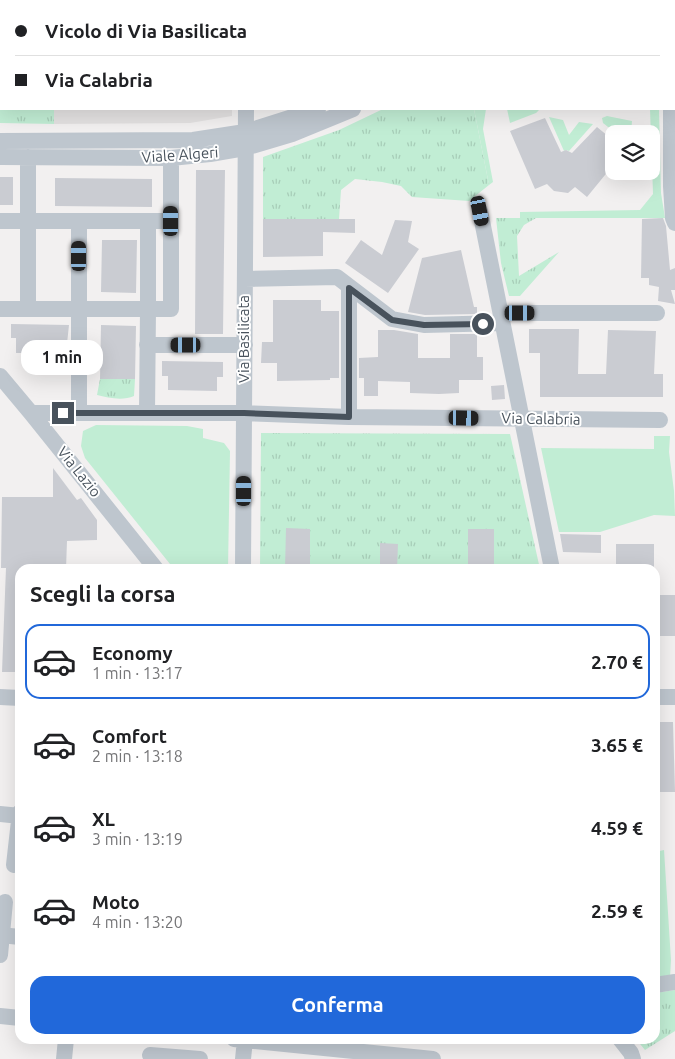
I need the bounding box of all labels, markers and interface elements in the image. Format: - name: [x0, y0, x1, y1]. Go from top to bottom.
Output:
- text: Vicolo di Via Basilicata: [45, 20, 247, 42]
- text: Via Calabria: [45, 69, 153, 91]
- map controls: [605, 125, 660, 180]
- button: layers: [605, 125, 660, 180]
- street label: Viale Algeri: [141, 143, 219, 166]
- car: [469, 195, 490, 227]
- car: [163, 206, 178, 236]
- car: [71, 241, 86, 271]
- street label: Via Basilicata: [235, 295, 252, 383]
- car: [505, 306, 535, 321]
- route start: [472, 313, 494, 335]
- car: [171, 338, 201, 353]
- callout: 1 min: [22, 340, 104, 376]
- text: 1 min: [42, 348, 82, 366]
- route end: [52, 402, 74, 424]
- street label: Via Calabria: [501, 409, 581, 428]
- car: [448, 410, 479, 426]
- street label: Via Lazio: [54, 443, 105, 500]
- car: [236, 476, 251, 506]
- text: Scegli la corsa: [30, 581, 176, 606]
- icon: car: [32, 639, 77, 684]
- text: Economy: [92, 642, 173, 664]
- text: 2.70 €: [591, 651, 643, 673]
- text: 1 min · 13:17: [92, 664, 183, 682]
- icon: car: [32, 722, 77, 767]
- text: Comfort: [92, 725, 167, 747]
- text: 3.65 €: [591, 734, 643, 756]
- text: 2 min · 13:18: [92, 747, 183, 765]
- icon: car: [32, 805, 77, 850]
- text: XL: [92, 808, 115, 830]
- text: 4.59 €: [591, 817, 643, 839]
- text: 3 min · 13:19: [92, 830, 183, 848]
- icon: car: [32, 888, 77, 933]
- text: Moto: [92, 891, 140, 913]
- text: 2.59 €: [591, 900, 643, 922]
- text: 4 min · 13:20: [92, 913, 183, 931]
- button: Conferma: [30, 976, 645, 1034]

